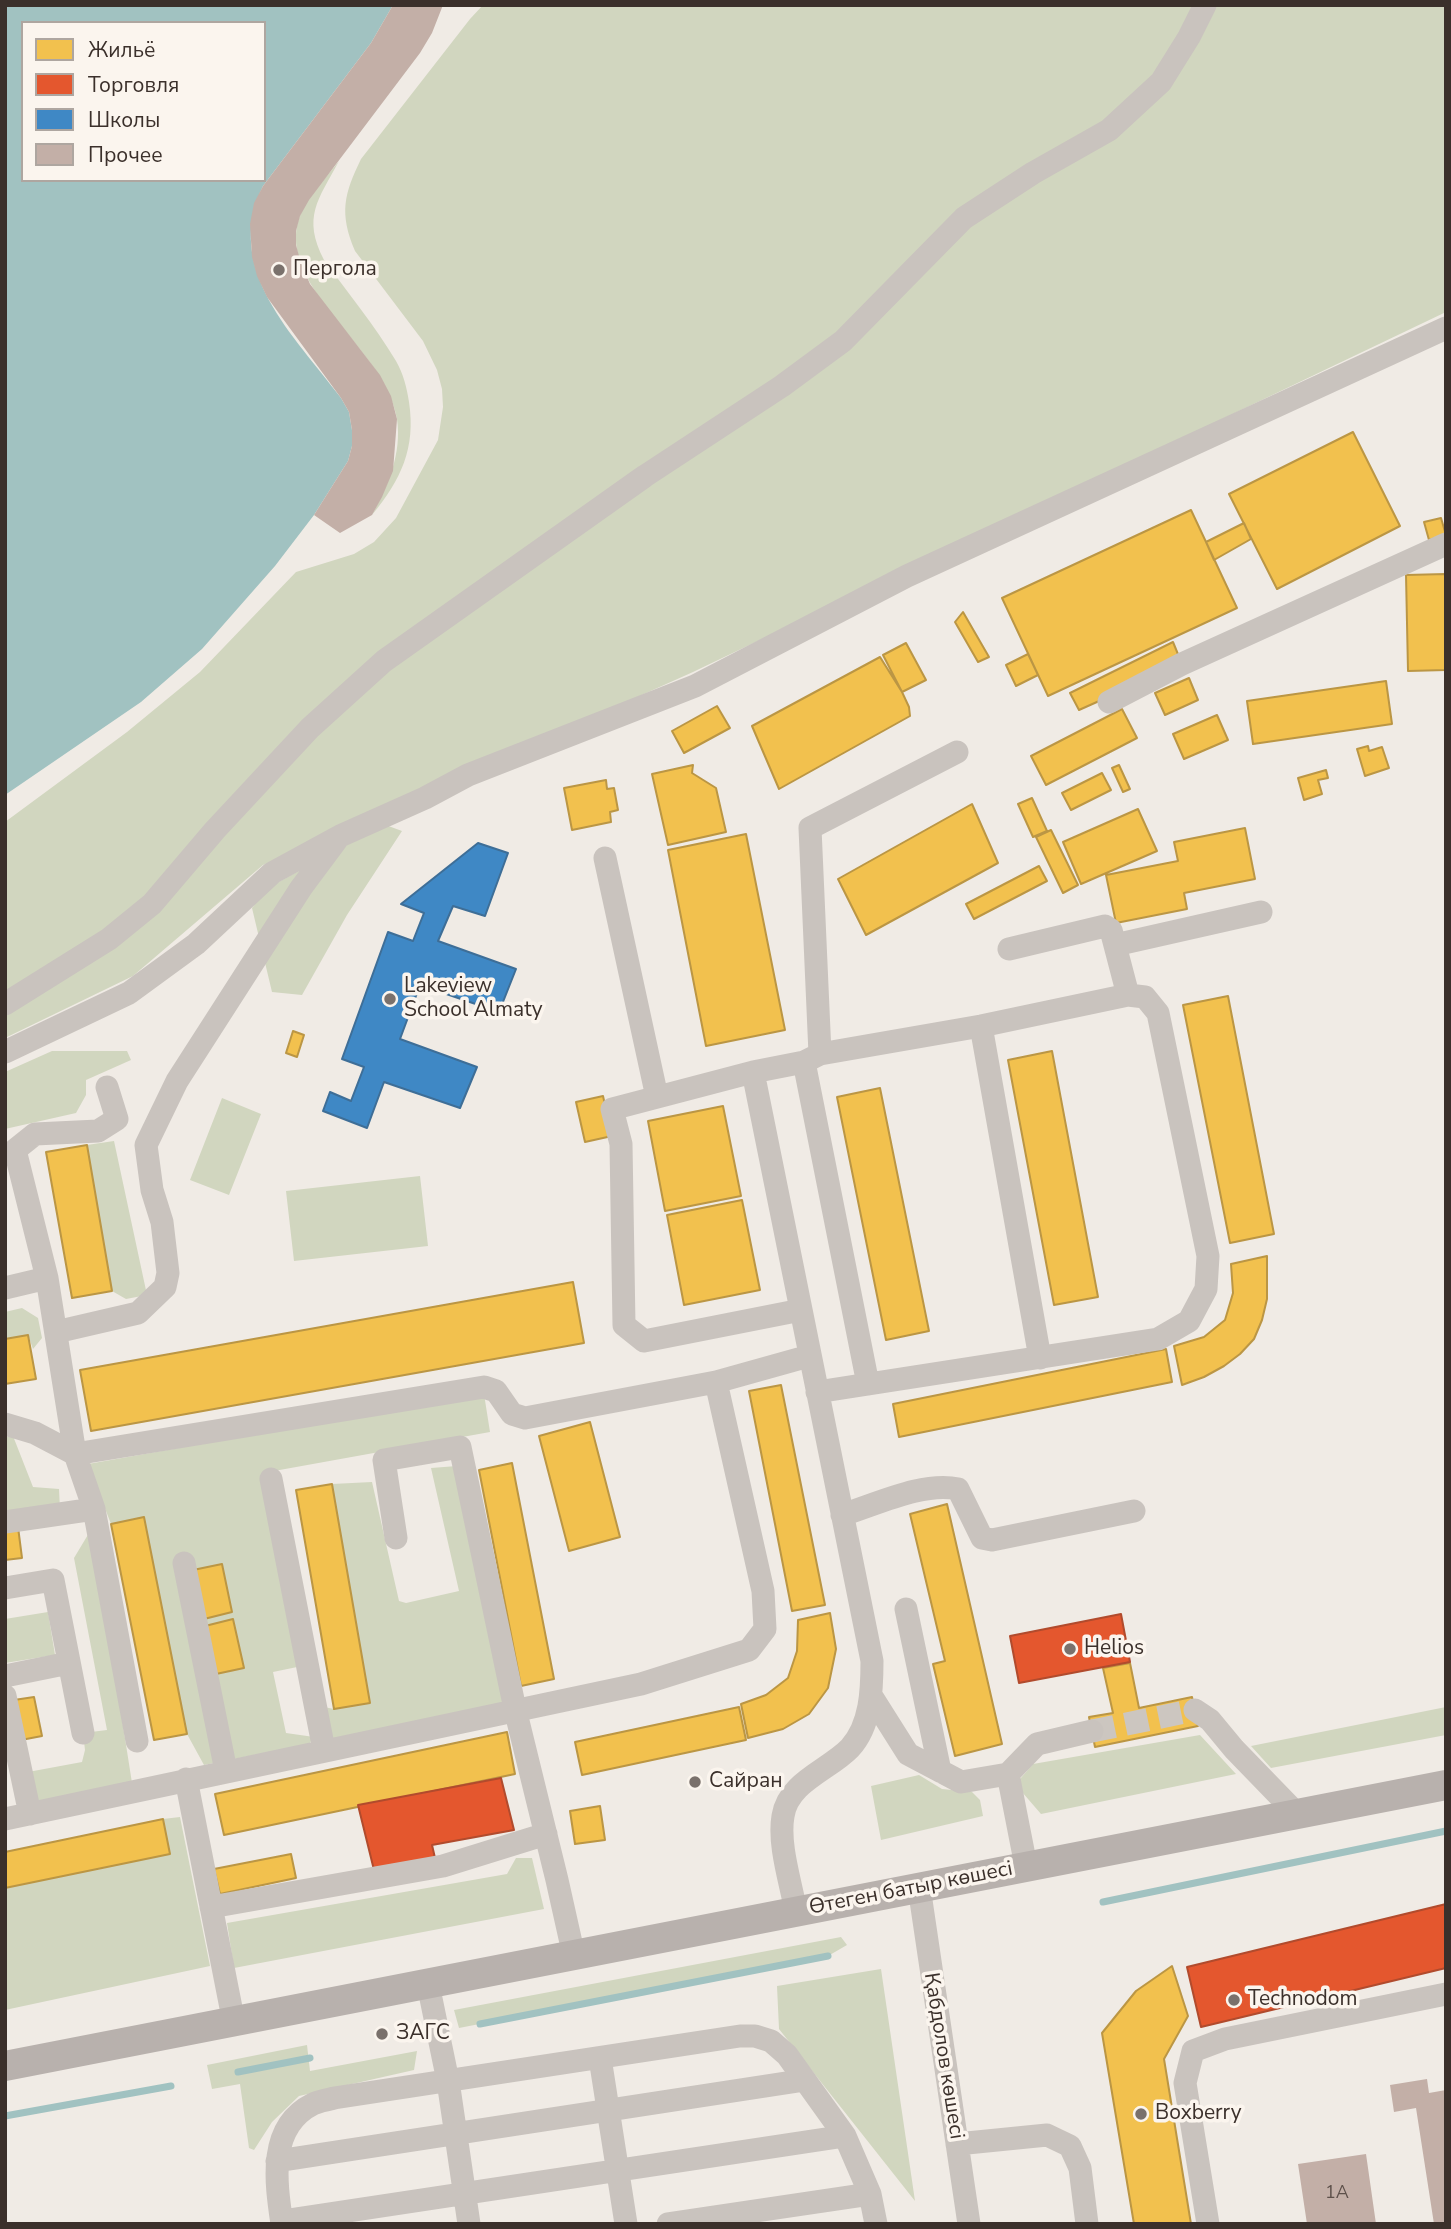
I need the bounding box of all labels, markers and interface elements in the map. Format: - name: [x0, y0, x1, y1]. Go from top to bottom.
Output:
- legend: [21, 21, 266, 182]
- text: Жильё: [88, 36, 155, 64]
- text: Торговля: [88, 71, 179, 99]
- text: Школы: [88, 106, 160, 134]
- text: Прочее: [88, 141, 163, 169]
- place label: Пергола: [293, 257, 377, 283]
- marker: Пергола: [271, 262, 287, 278]
- place label: Lakeview School Almaty: [404, 974, 542, 1024]
- marker: Lakeview School Almaty: [382, 991, 398, 1007]
- place label: Helios: [1084, 1636, 1144, 1662]
- marker: Helios: [1062, 1641, 1078, 1657]
- place label: Сайран: [709, 1769, 783, 1795]
- marker: Сайран: [687, 1774, 703, 1790]
- street label: Өтеген батыр көшесі: [807, 1857, 1015, 1921]
- street label: Қабдолов көшесі: [917, 1971, 969, 2141]
- place label: Technodom: [1248, 1987, 1357, 2013]
- marker: Technodom: [1226, 1992, 1242, 2008]
- place label: ЗАГС: [396, 2021, 450, 2047]
- marker: ЗАГС: [374, 2026, 390, 2042]
- place label: Boxberry: [1155, 2101, 1242, 2127]
- marker: Boxberry: [1133, 2106, 1149, 2122]
- house number: 1А: [1325, 2183, 1349, 2205]

